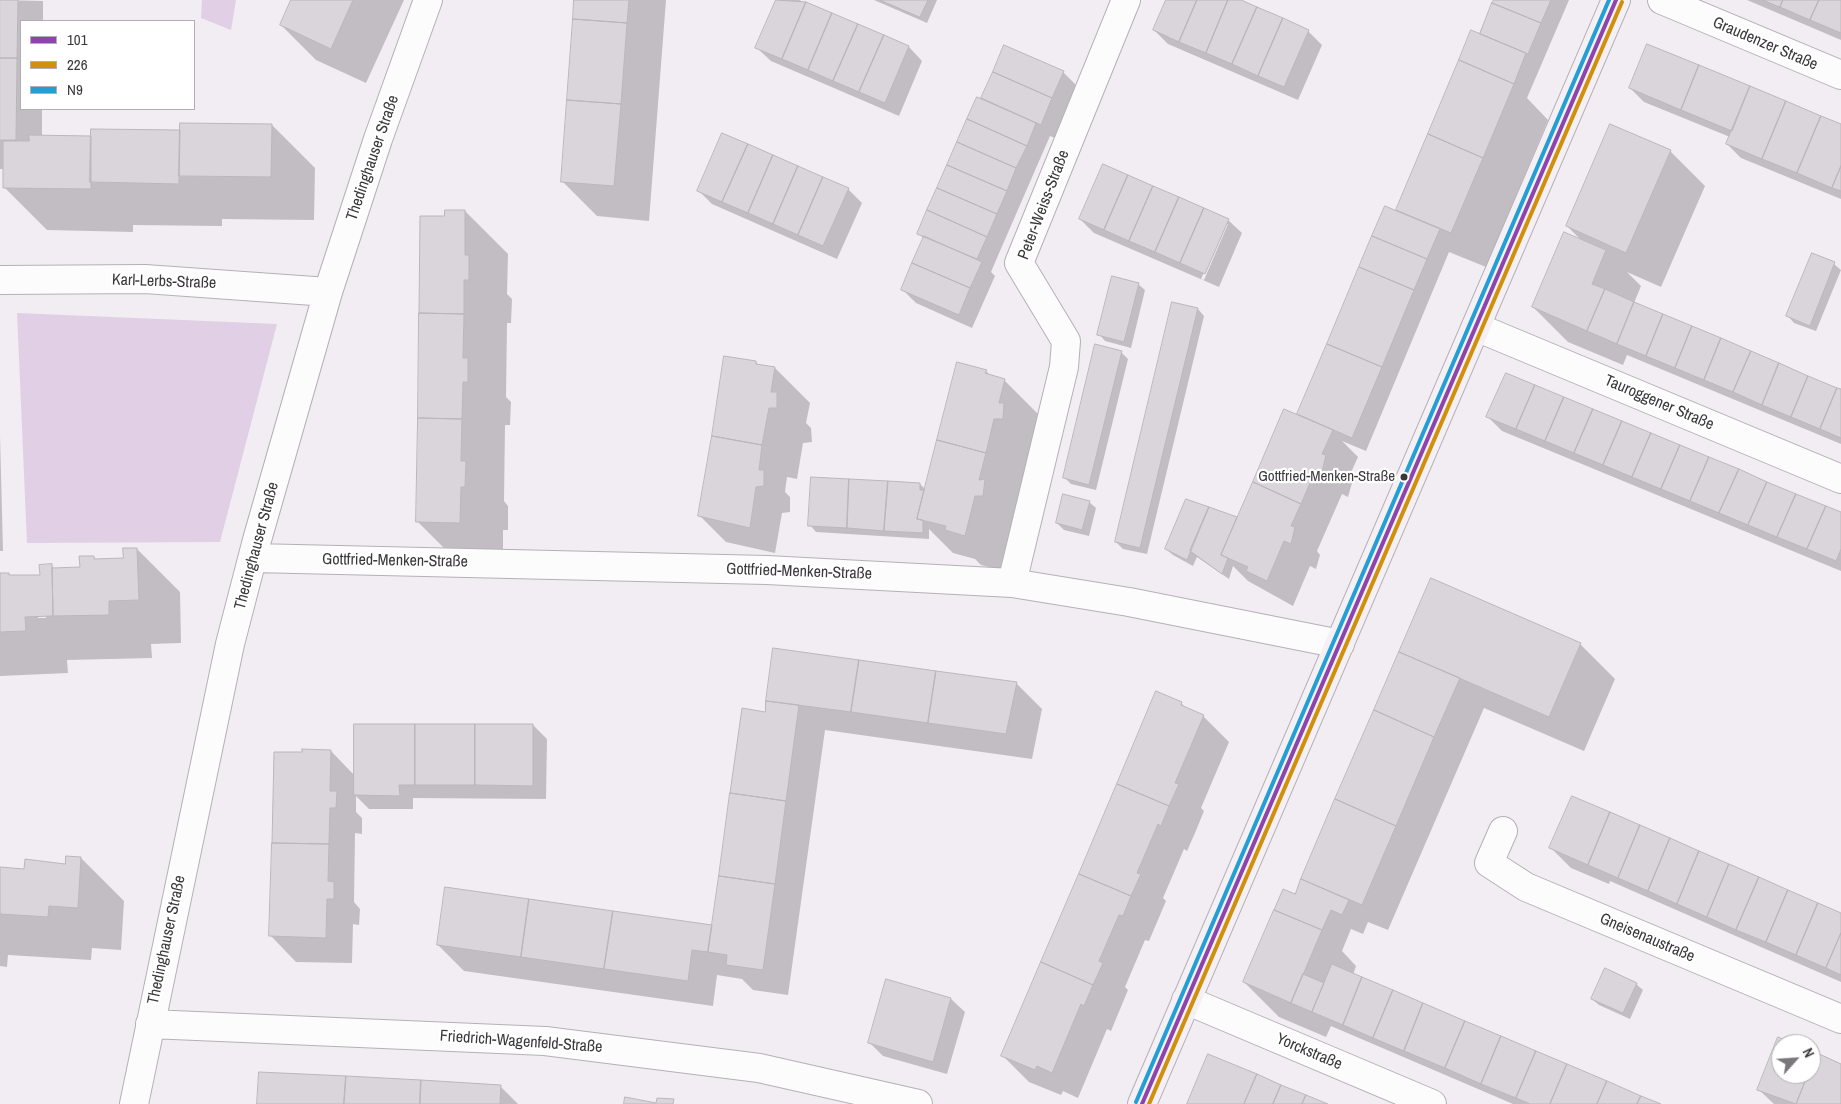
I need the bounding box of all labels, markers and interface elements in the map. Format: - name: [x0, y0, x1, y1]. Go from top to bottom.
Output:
- street label: Graudenzer Straße: [1710, 13, 1820, 75]
- legend: [20, 20, 195, 110]
- text: 101: [67, 29, 88, 50]
- text: 226: [67, 54, 88, 75]
- text: N9: [67, 79, 83, 100]
- street label: Thedinghauser Straße: [343, 93, 403, 223]
- street label: Peter-Weiss-Straße: [1014, 148, 1074, 262]
- street label: Karl-Lerbs-Straße: [112, 271, 216, 293]
- street label: Tauroggener Straße: [1601, 371, 1717, 435]
- place label: Gottfried-Menken-Straße: [1258, 468, 1395, 486]
- marker: Gottfried-Menken-Straße: [1399, 472, 1409, 482]
- street label: Thedinghauser Straße: [231, 480, 283, 612]
- street label: Gottfried-Menken-Straße: [322, 550, 468, 572]
- street label: Gottfried-Menken-Straße: [726, 560, 872, 584]
- street label: Thedinghauser Straße: [144, 874, 190, 1006]
- street label: Gneisenaustraße: [1597, 909, 1697, 967]
- street label: Friedrich-Wagenfeld-Straße: [439, 1027, 603, 1057]
- street label: Yorckstraße: [1273, 1030, 1345, 1074]
- north arrow: [1771, 1034, 1821, 1084]
- text: N: [1799, 1045, 1818, 1061]

